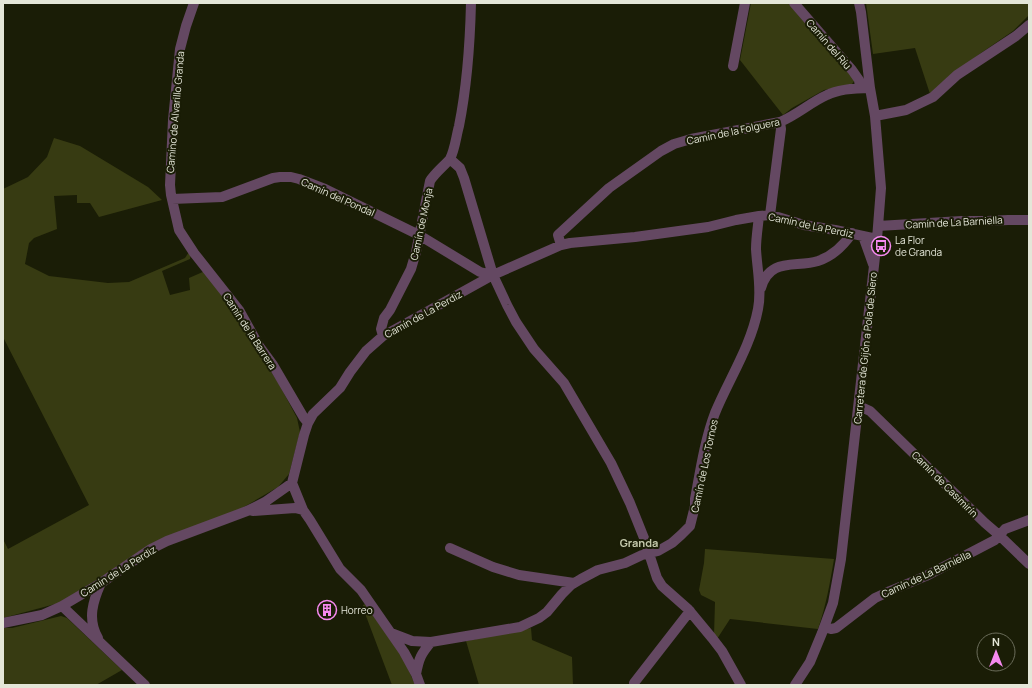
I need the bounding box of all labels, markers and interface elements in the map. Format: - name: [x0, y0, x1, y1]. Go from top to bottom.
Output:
- street label: Camín del Ríu: [803, 16, 855, 72]
- street label: Camino de Alvarillo Granda: [163, 51, 187, 173]
- street label: Camín de la Folguera: [685, 114, 781, 148]
- street label: Camín del Pondal: [299, 174, 377, 220]
- street label: Camín de Monja: [407, 187, 435, 261]
- street label: Camín de La Perdiz: [767, 209, 855, 241]
- street label: Camín de La Barniella: [905, 212, 1003, 232]
- place label: La Flor de Granda: [895, 233, 942, 259]
- bus stop icon: La Flor de Granda: [870, 235, 892, 257]
- street label: Carretera de Gijón a Pola de Siero: [850, 271, 880, 425]
- street label: Camín de La Perdiz: [382, 287, 464, 341]
- street label: Camín de la Barrera: [220, 290, 280, 372]
- street label: Camín de Los Tornos: [687, 418, 721, 514]
- street label: Camín de Casimirín: [909, 448, 981, 520]
- district label: Granda: [620, 535, 658, 550]
- street label: Camín de La Perdiz: [77, 542, 159, 600]
- street label: Camín de La Barniella: [879, 547, 973, 601]
- building icon: Horreo: [316, 599, 338, 621]
- place label: Horreo: [341, 603, 373, 617]
- north arrow: [976, 632, 1016, 672]
- text: N: [992, 634, 1000, 649]

